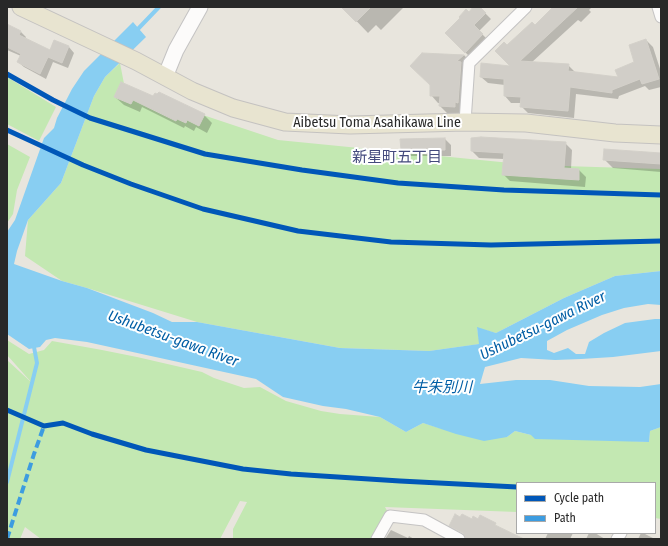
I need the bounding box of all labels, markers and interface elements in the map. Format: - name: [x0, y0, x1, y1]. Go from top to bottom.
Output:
- street label: Aibetsu Toma Asahikawa Line: [293, 115, 461, 131]
- district label: 新星町五丁目: [352, 149, 442, 167]
- water label: Ushubetsu-gawa River: [477, 288, 609, 364]
- water label: Ushubetsu-gawa River: [105, 307, 241, 371]
- water label: 牛朱別川: [412, 379, 472, 397]
- legend: [516, 482, 656, 534]
- text: Cycle path: [554, 491, 604, 505]
- text: Path: [554, 511, 576, 525]

